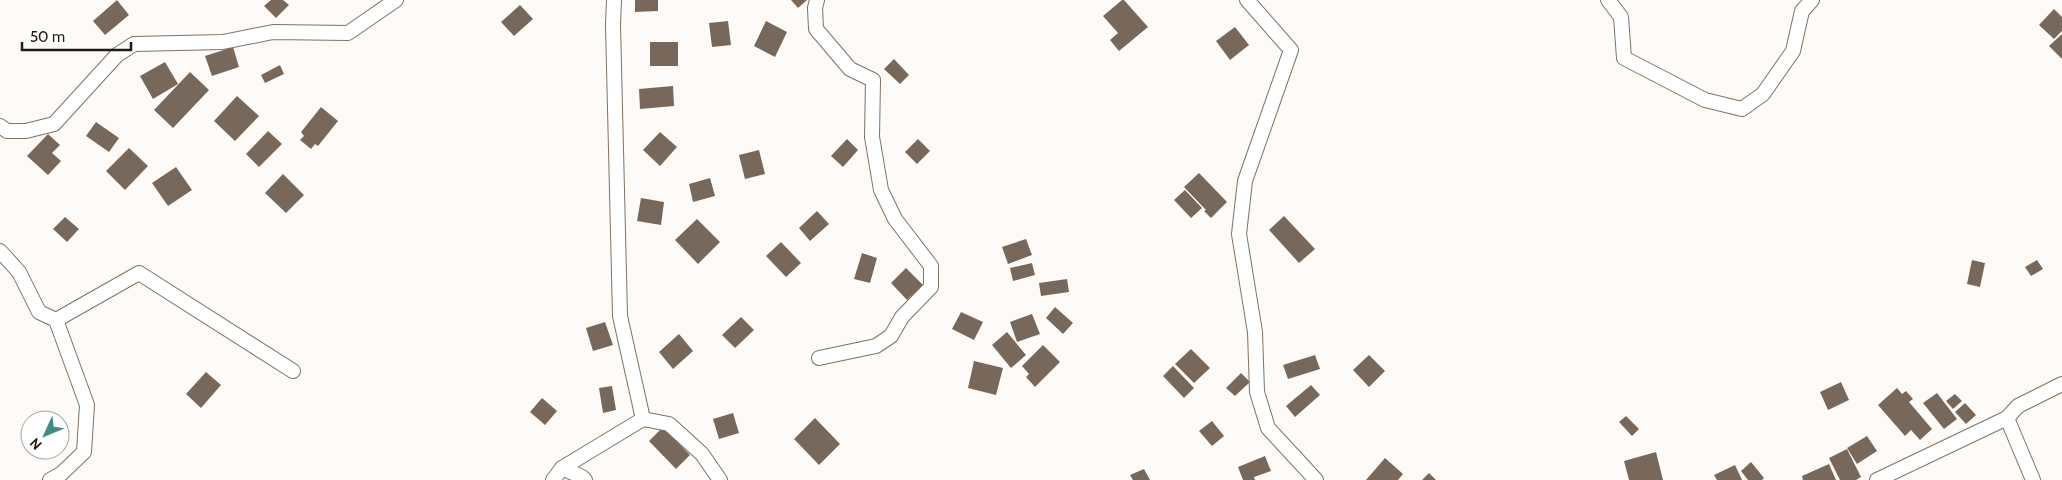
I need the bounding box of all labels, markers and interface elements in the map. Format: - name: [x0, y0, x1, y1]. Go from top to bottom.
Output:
- scale bar: [22, 20, 131, 52]
- text: 50 m: [30, 28, 65, 46]
- north arrow: [20, 410, 70, 460]
- text: N: [26, 434, 46, 454]

